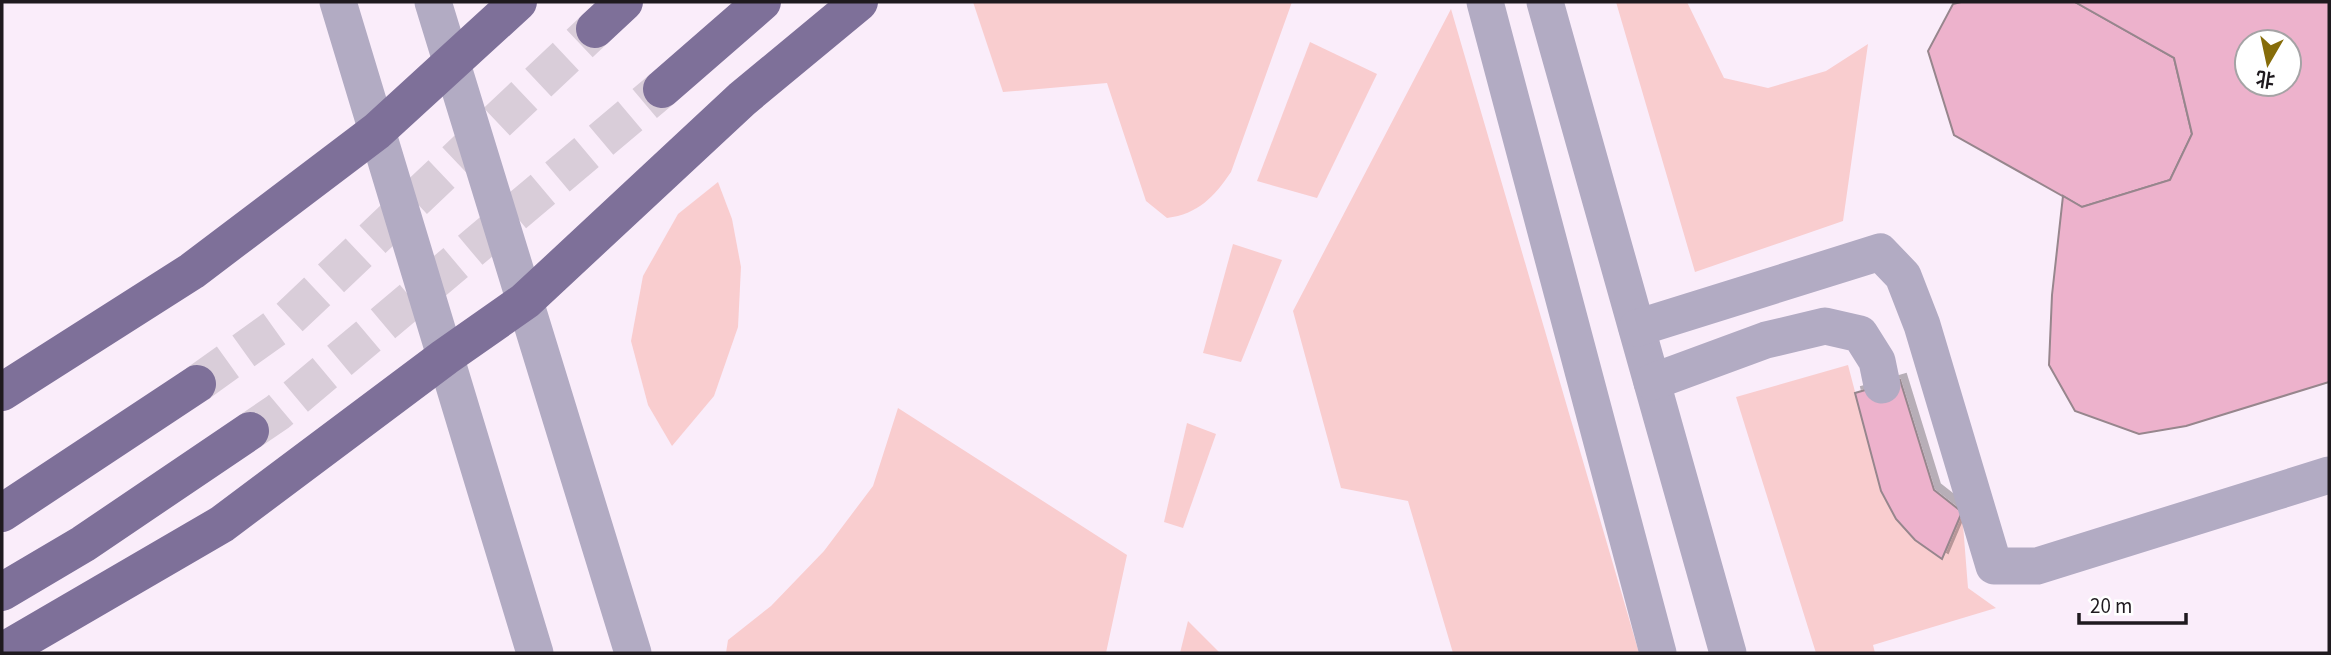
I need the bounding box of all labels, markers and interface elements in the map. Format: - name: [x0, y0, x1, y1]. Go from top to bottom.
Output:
- north arrow: [2233, 28, 2303, 98]
- text: 北: [2254, 63, 2277, 93]
- scale bar: [2079, 582, 2186, 626]
- text: 20 m: [2090, 591, 2132, 621]

